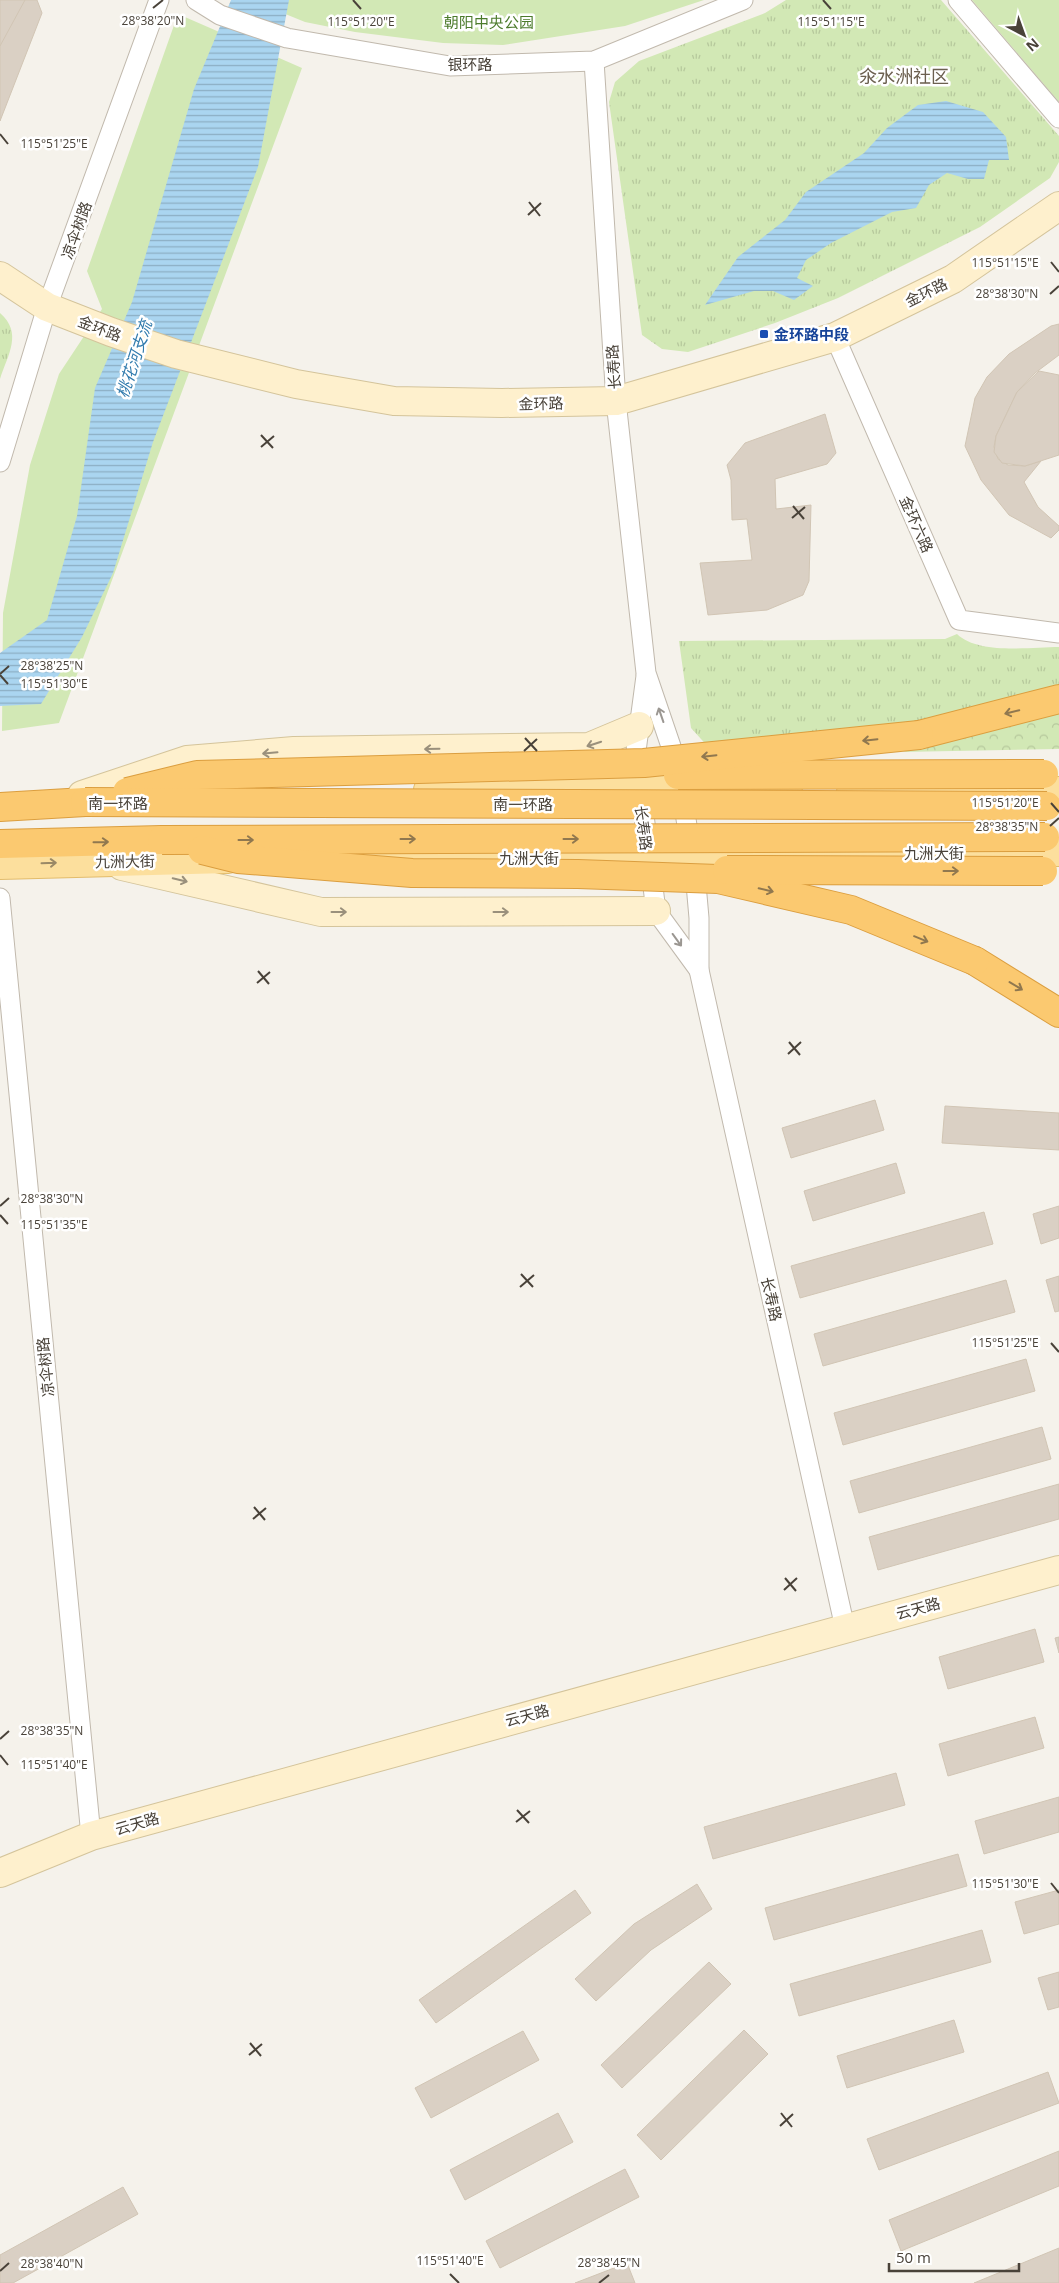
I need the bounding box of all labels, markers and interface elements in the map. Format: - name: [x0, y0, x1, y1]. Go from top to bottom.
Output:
- north arrow: [999, 10, 1049, 60]
- text: 28°38'20"N: [122, 12, 184, 29]
- park label: 朝阳中央公园: [444, 12, 534, 32]
- text: 115°51'20"E: [327, 13, 395, 30]
- text: 115°51'15"E: [797, 13, 865, 30]
- text: N: [1022, 34, 1043, 56]
- street label: 银环路: [447, 54, 493, 74]
- district label: 氽水洲社区: [859, 64, 949, 88]
- text: 115°51'25"E: [20, 135, 88, 152]
- street label: 凉伞树路: [56, 198, 96, 262]
- text: 115°51'15"E: [971, 254, 1039, 271]
- street label: 金环路: [901, 273, 951, 311]
- text: 28°38'30"N: [976, 285, 1038, 302]
- street label: 金环路: [75, 311, 125, 345]
- water label: 桃花河支流: [111, 316, 157, 400]
- place label: 金环路中段: [774, 324, 849, 344]
- marker: 金环路中段: [758, 328, 770, 340]
- street label: 长寿路: [601, 344, 625, 390]
- street label: 金环路: [518, 393, 564, 413]
- street label: 金环六路: [896, 493, 938, 555]
- text: 28°38'25"N: [21, 657, 83, 674]
- text: 115°51'30"E: [20, 675, 88, 692]
- one-way arrow: [655, 708, 665, 724]
- one-way arrow: [1005, 708, 1021, 717]
- one-way arrow: [863, 735, 879, 745]
- one-way arrow: [587, 740, 602, 749]
- one-way arrow: [424, 744, 440, 754]
- one-way arrow: [262, 748, 278, 758]
- one-way arrow: [701, 751, 717, 761]
- street label: 南一环路: [88, 793, 148, 813]
- street label: 南一环路: [493, 794, 553, 814]
- text: 115°51'20"E: [971, 794, 1039, 811]
- street label: 长寿路: [631, 804, 657, 852]
- text: 28°38'35"N: [976, 818, 1038, 835]
- one-way arrow: [400, 834, 416, 844]
- one-way arrow: [562, 834, 578, 844]
- one-way arrow: [237, 835, 253, 845]
- one-way arrow: [92, 837, 109, 847]
- street label: 九洲大街: [904, 843, 964, 863]
- street label: 九洲大街: [499, 848, 559, 868]
- street label: 九洲大街: [95, 850, 155, 872]
- one-way arrow: [40, 858, 56, 868]
- one-way arrow: [943, 866, 959, 876]
- one-way arrow: [171, 876, 187, 885]
- one-way arrow: [758, 886, 774, 895]
- one-way arrow: [330, 907, 347, 917]
- one-way arrow: [493, 907, 509, 917]
- one-way arrow: [672, 933, 682, 947]
- one-way arrow: [913, 934, 928, 944]
- one-way arrow: [1009, 981, 1023, 991]
- text: 28°38'30"N: [21, 1190, 83, 1207]
- text: 115°51'35"E: [20, 1216, 88, 1233]
- street label: 长寿路: [757, 1275, 787, 1323]
- text: 115°51'25"E: [971, 1334, 1039, 1351]
- street label: 凉伞树路: [32, 1336, 58, 1398]
- street label: 云天路: [894, 1593, 942, 1623]
- street label: 云天路: [503, 1700, 551, 1730]
- text: 28°38'35"N: [21, 1722, 83, 1739]
- text: 115°51'40"E: [20, 1756, 88, 1773]
- street label: 云天路: [113, 1807, 161, 1839]
- text: 115°51'30"E: [971, 1875, 1039, 1892]
- scale bar: [889, 2240, 1019, 2272]
- text: 50 m: [896, 2247, 931, 2267]
- text: 115°51'40"E: [416, 2252, 484, 2269]
- text: 28°38'45"N: [578, 2254, 640, 2271]
- text: 28°38'40"N: [21, 2255, 83, 2272]

